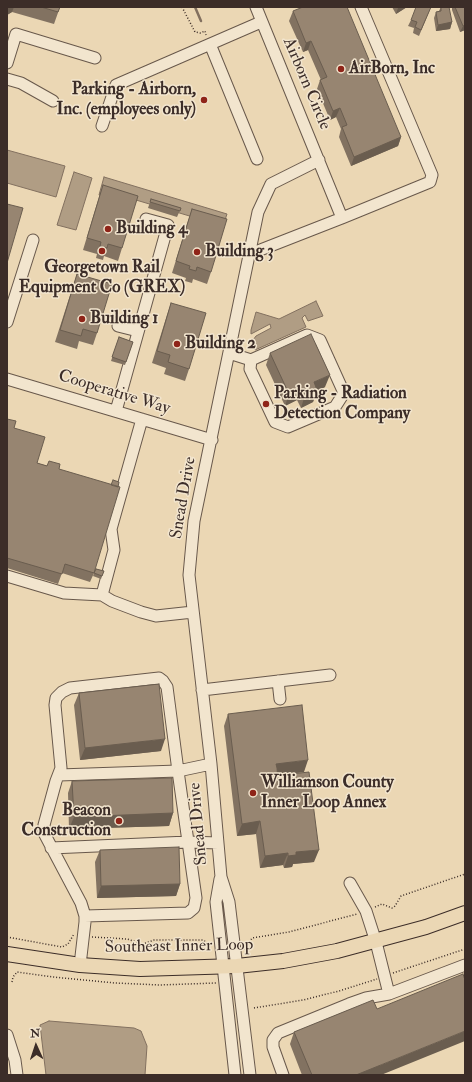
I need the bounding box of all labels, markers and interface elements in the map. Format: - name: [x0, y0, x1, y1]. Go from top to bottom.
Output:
- street label: Airborn Circle: [277, 35, 335, 133]
- place label: AirBorn, Inc: [349, 59, 435, 79]
- marker: AirBorn, Inc: [336, 64, 346, 74]
- place label: Parking - Airborn, Inc. (employees only): [57, 80, 196, 120]
- marker: Parking - Airborn, Inc. (employees only): [199, 95, 209, 105]
- place label: Building 4: [116, 219, 188, 239]
- marker: Building 4: [103, 224, 113, 234]
- place label: Building 3: [205, 242, 274, 262]
- marker: Georgetown Rail Equipment Co (GREX): [97, 246, 107, 256]
- marker: Building 3: [192, 247, 202, 257]
- place label: Georgetown Rail Equipment Co (GREX): [19, 258, 185, 298]
- place label: Building 1: [90, 309, 158, 329]
- marker: Building 1: [77, 314, 87, 324]
- place label: Building 2: [185, 334, 256, 354]
- marker: Building 2: [172, 339, 182, 349]
- street label: Cooperative Way: [56, 366, 172, 420]
- place label: Parking - Radiation Detection Company: [274, 384, 410, 424]
- marker: Parking - Radiation Detection Company: [261, 399, 271, 409]
- street label: Snead Drive: [167, 455, 201, 541]
- place label: Williamson County Inner Loop Annex: [261, 773, 394, 813]
- street label: Snead Drive: [185, 782, 213, 866]
- marker: Williamson County Inner Loop Annex: [248, 788, 258, 798]
- place label: Beacon Construction: [21, 801, 111, 841]
- marker: Beacon Construction: [114, 816, 124, 826]
- street label: Southeast Inner Loop: [105, 936, 253, 958]
- north arrow: [16, 1026, 56, 1066]
- text: N: [30, 1027, 41, 1040]

